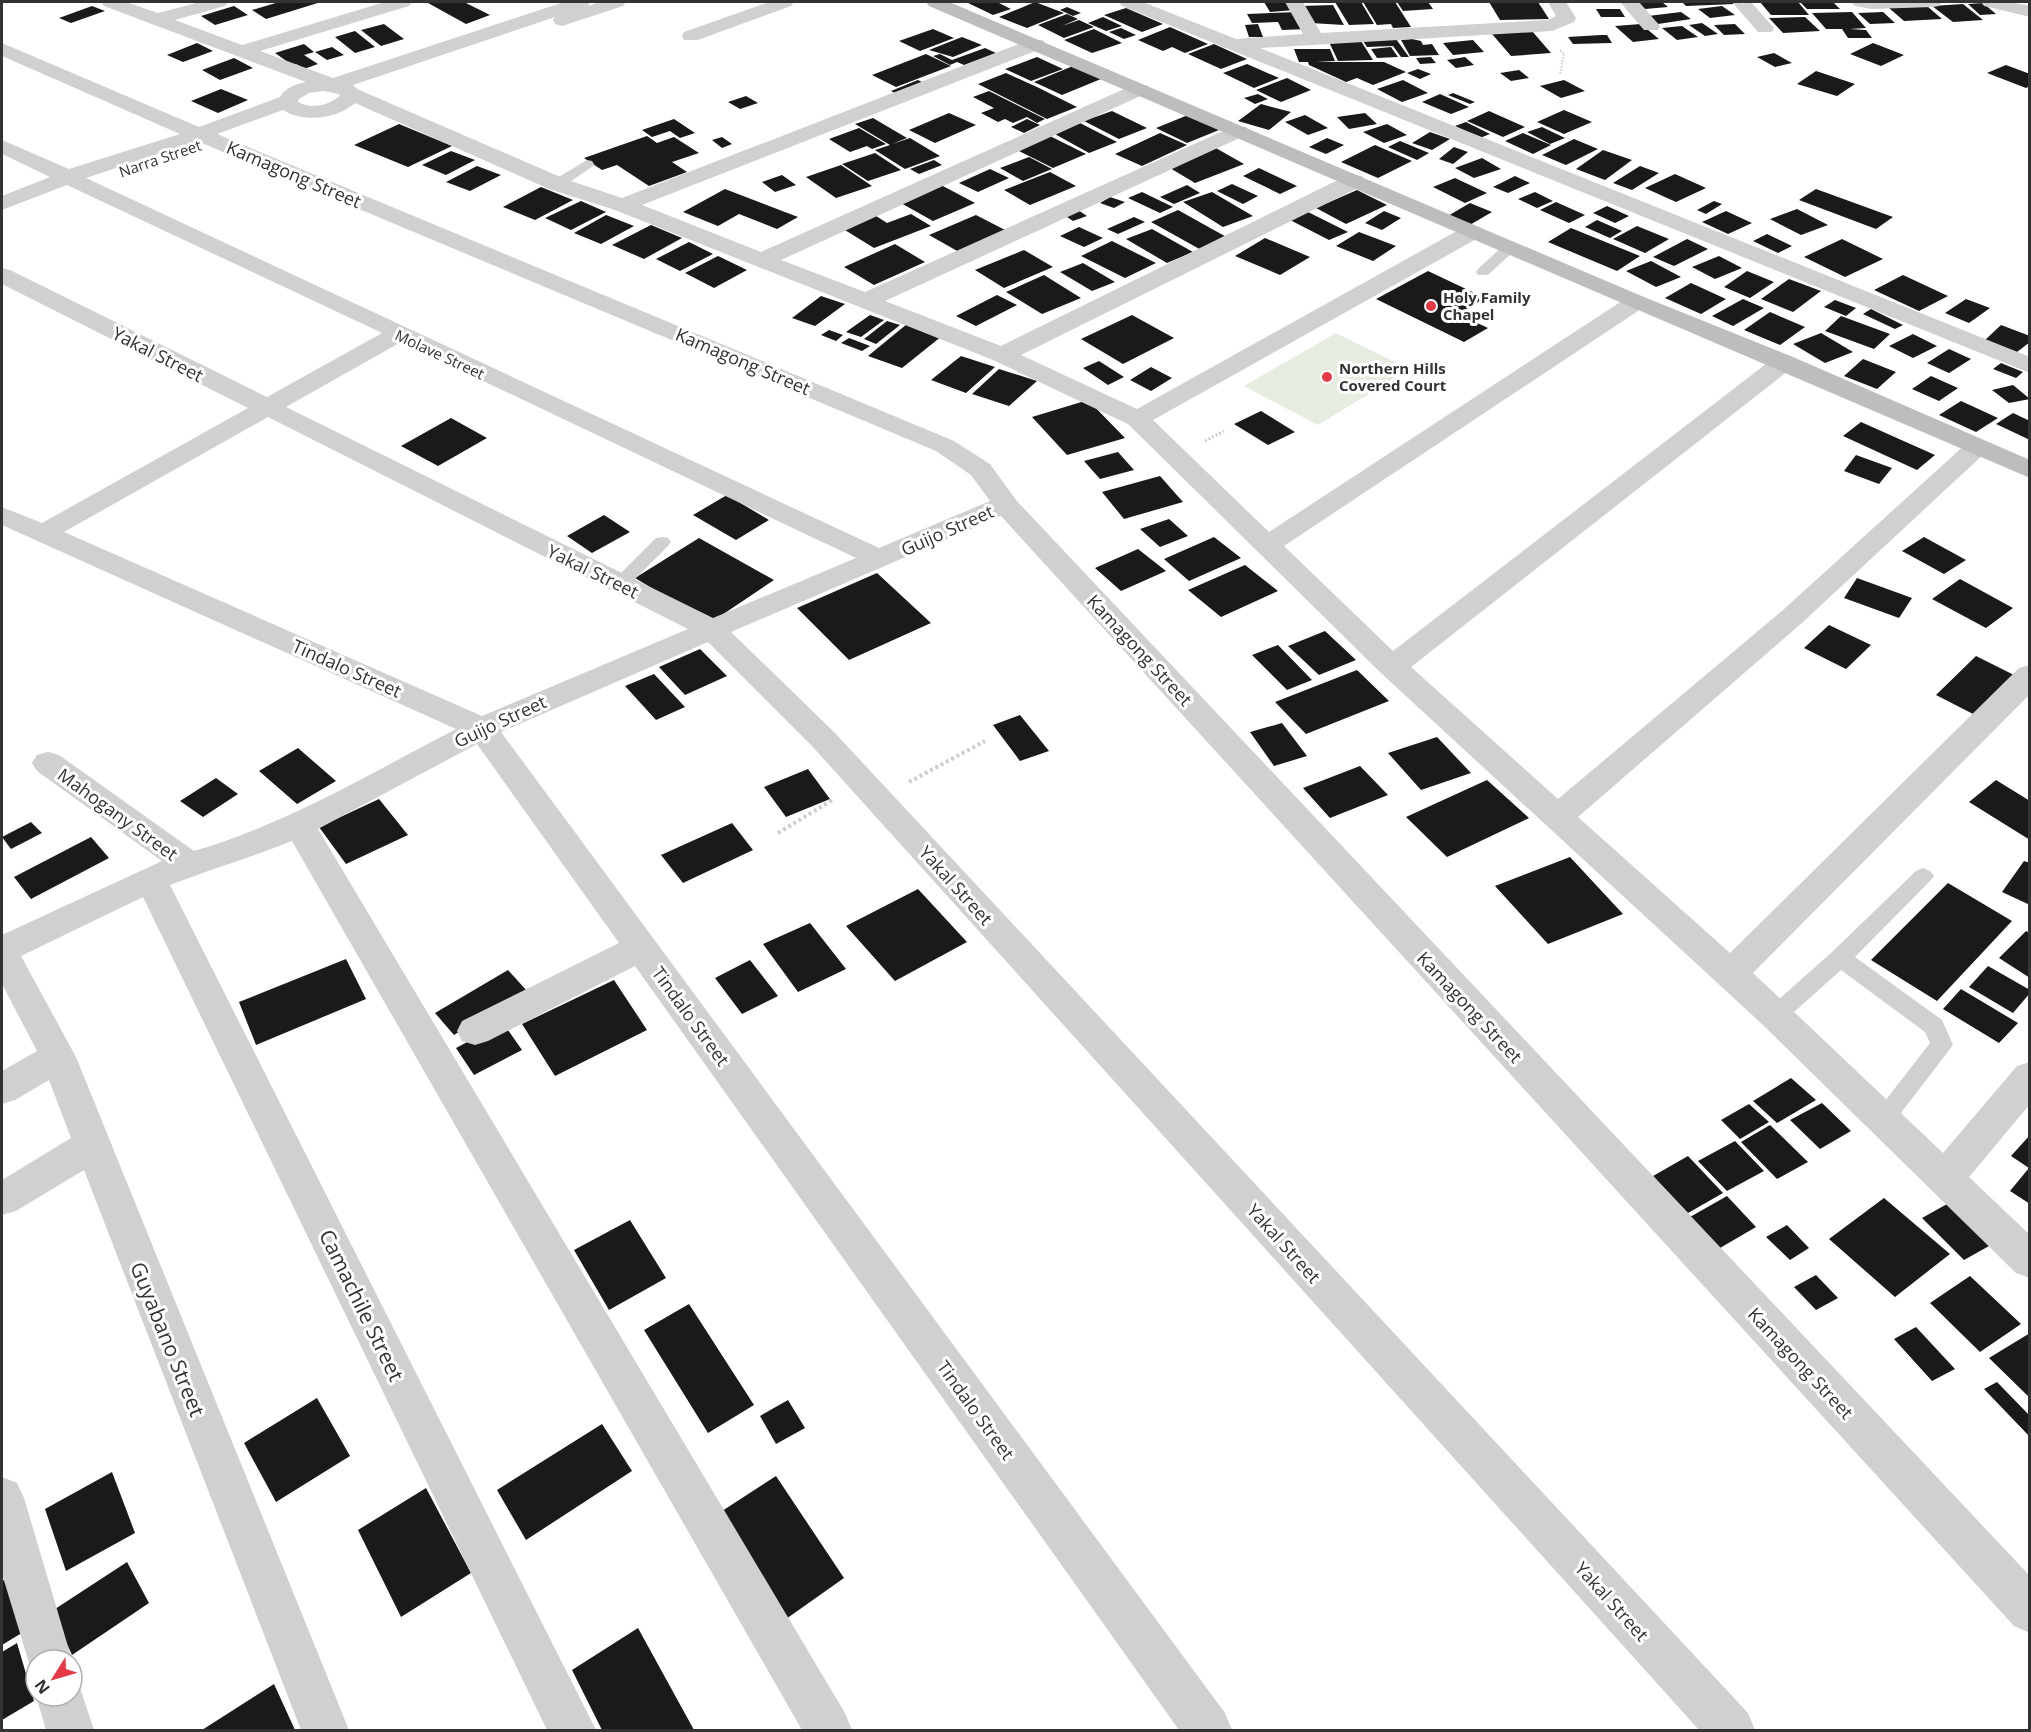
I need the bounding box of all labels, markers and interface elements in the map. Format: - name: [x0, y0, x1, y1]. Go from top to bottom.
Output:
- street label: Narra Street: [116, 135, 204, 181]
- street label: Kamagong Street: [223, 135, 365, 213]
- place label: Holy Family Chapel: [1443, 287, 1531, 324]
- marker: Holy Family Chapel: [1424, 299, 1438, 313]
- street label: Yakal Street: [108, 321, 208, 387]
- street label: Kamagong Street: [672, 322, 814, 400]
- street label: Molave Street: [392, 325, 488, 383]
- place label: Northern Hills Covered Court: [1339, 358, 1447, 395]
- marker: Northern Hills Covered Court: [1320, 370, 1334, 384]
- street label: Guijo Street: [897, 499, 997, 561]
- street label: Yakal Street: [543, 539, 643, 603]
- street label: Kamagong Street: [1082, 589, 1198, 711]
- street label: Tindalo Street: [289, 633, 405, 703]
- street label: Guijo Street: [450, 689, 550, 753]
- street label: Mahogany Street: [53, 762, 183, 866]
- street label: Yakal Street: [914, 840, 998, 930]
- street label: Kamagong Street: [1412, 946, 1528, 1068]
- street label: Tindalo Street: [647, 962, 735, 1070]
- street label: Yakal Street: [1242, 1198, 1326, 1288]
- street label: Camachile Street: [313, 1225, 411, 1385]
- street label: Guyabano Street: [124, 1258, 212, 1420]
- street label: Kamagong Street: [1743, 1302, 1859, 1424]
- street label: Tindalo Street: [932, 1356, 1020, 1464]
- street label: Yakal Street: [1570, 1556, 1654, 1646]
- north arrow: [24, 1648, 84, 1708]
- text: N: [29, 1675, 55, 1699]

